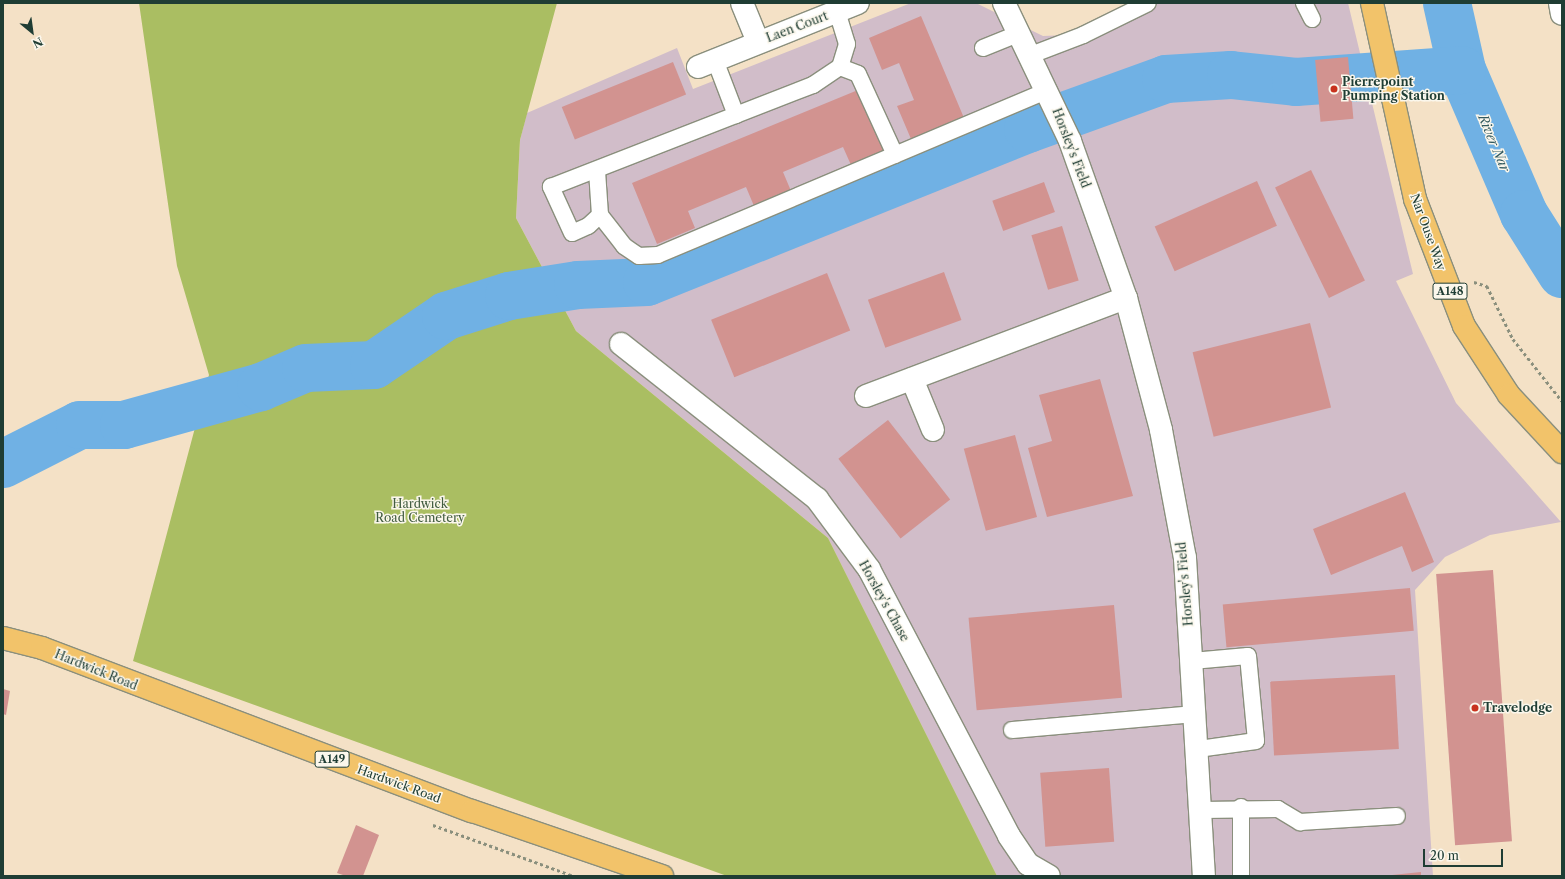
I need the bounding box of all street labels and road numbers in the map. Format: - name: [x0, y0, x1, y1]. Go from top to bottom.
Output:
- street label: Laen Court: [764, 9, 830, 45]
- street label: Horsley's Field: [1049, 106, 1093, 190]
- street label: Nar Ouse Way: [1407, 191, 1449, 273]
- road number: A148: [1432, 282, 1468, 300]
- street label: Horsley's Field: [1174, 541, 1196, 627]
- street label: Horsley's Chase: [856, 558, 912, 644]
- street label: Hardwick Road: [52, 647, 140, 693]
- road number: A149: [314, 750, 350, 768]
- street label: Hardwick Road: [355, 762, 443, 806]

